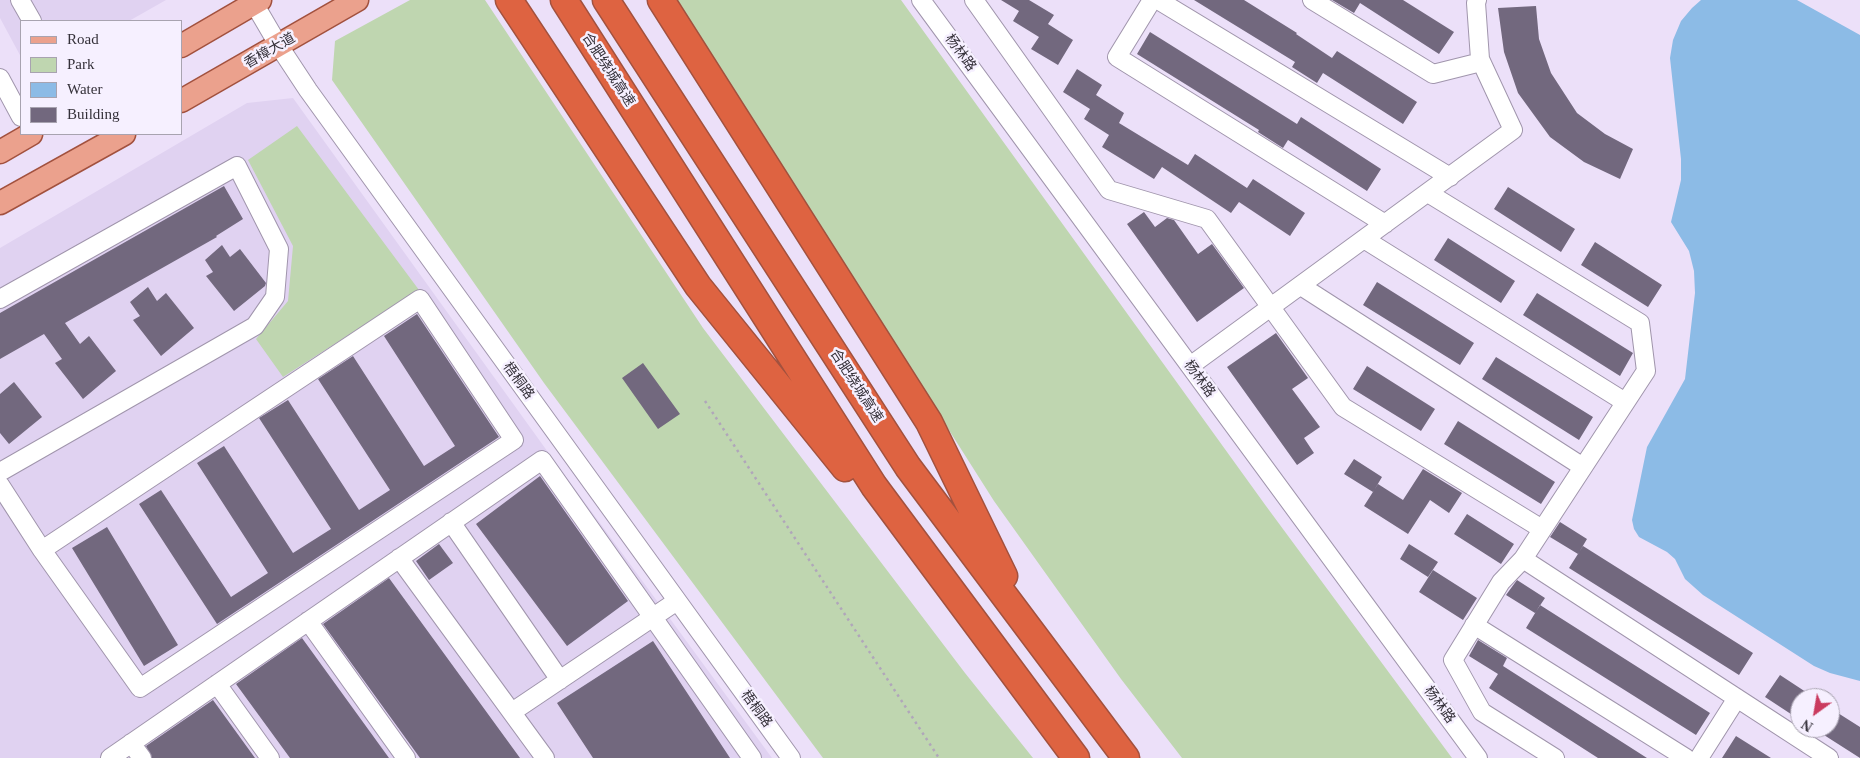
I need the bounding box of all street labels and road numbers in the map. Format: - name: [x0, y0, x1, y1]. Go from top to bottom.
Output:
- street label: 香樟大道: [242, 30, 298, 72]
- street label: 合肥绕城高速: [578, 30, 638, 110]
- street label: 杨林路: [941, 31, 979, 75]
- street label: 合肥绕城高速: [826, 346, 886, 426]
- street label: 杨林路: [1180, 357, 1218, 401]
- street label: 梧桐路: [499, 359, 537, 403]
- street label: 杨林路: [1420, 683, 1458, 727]
- street label: 梧桐路: [737, 687, 775, 731]

